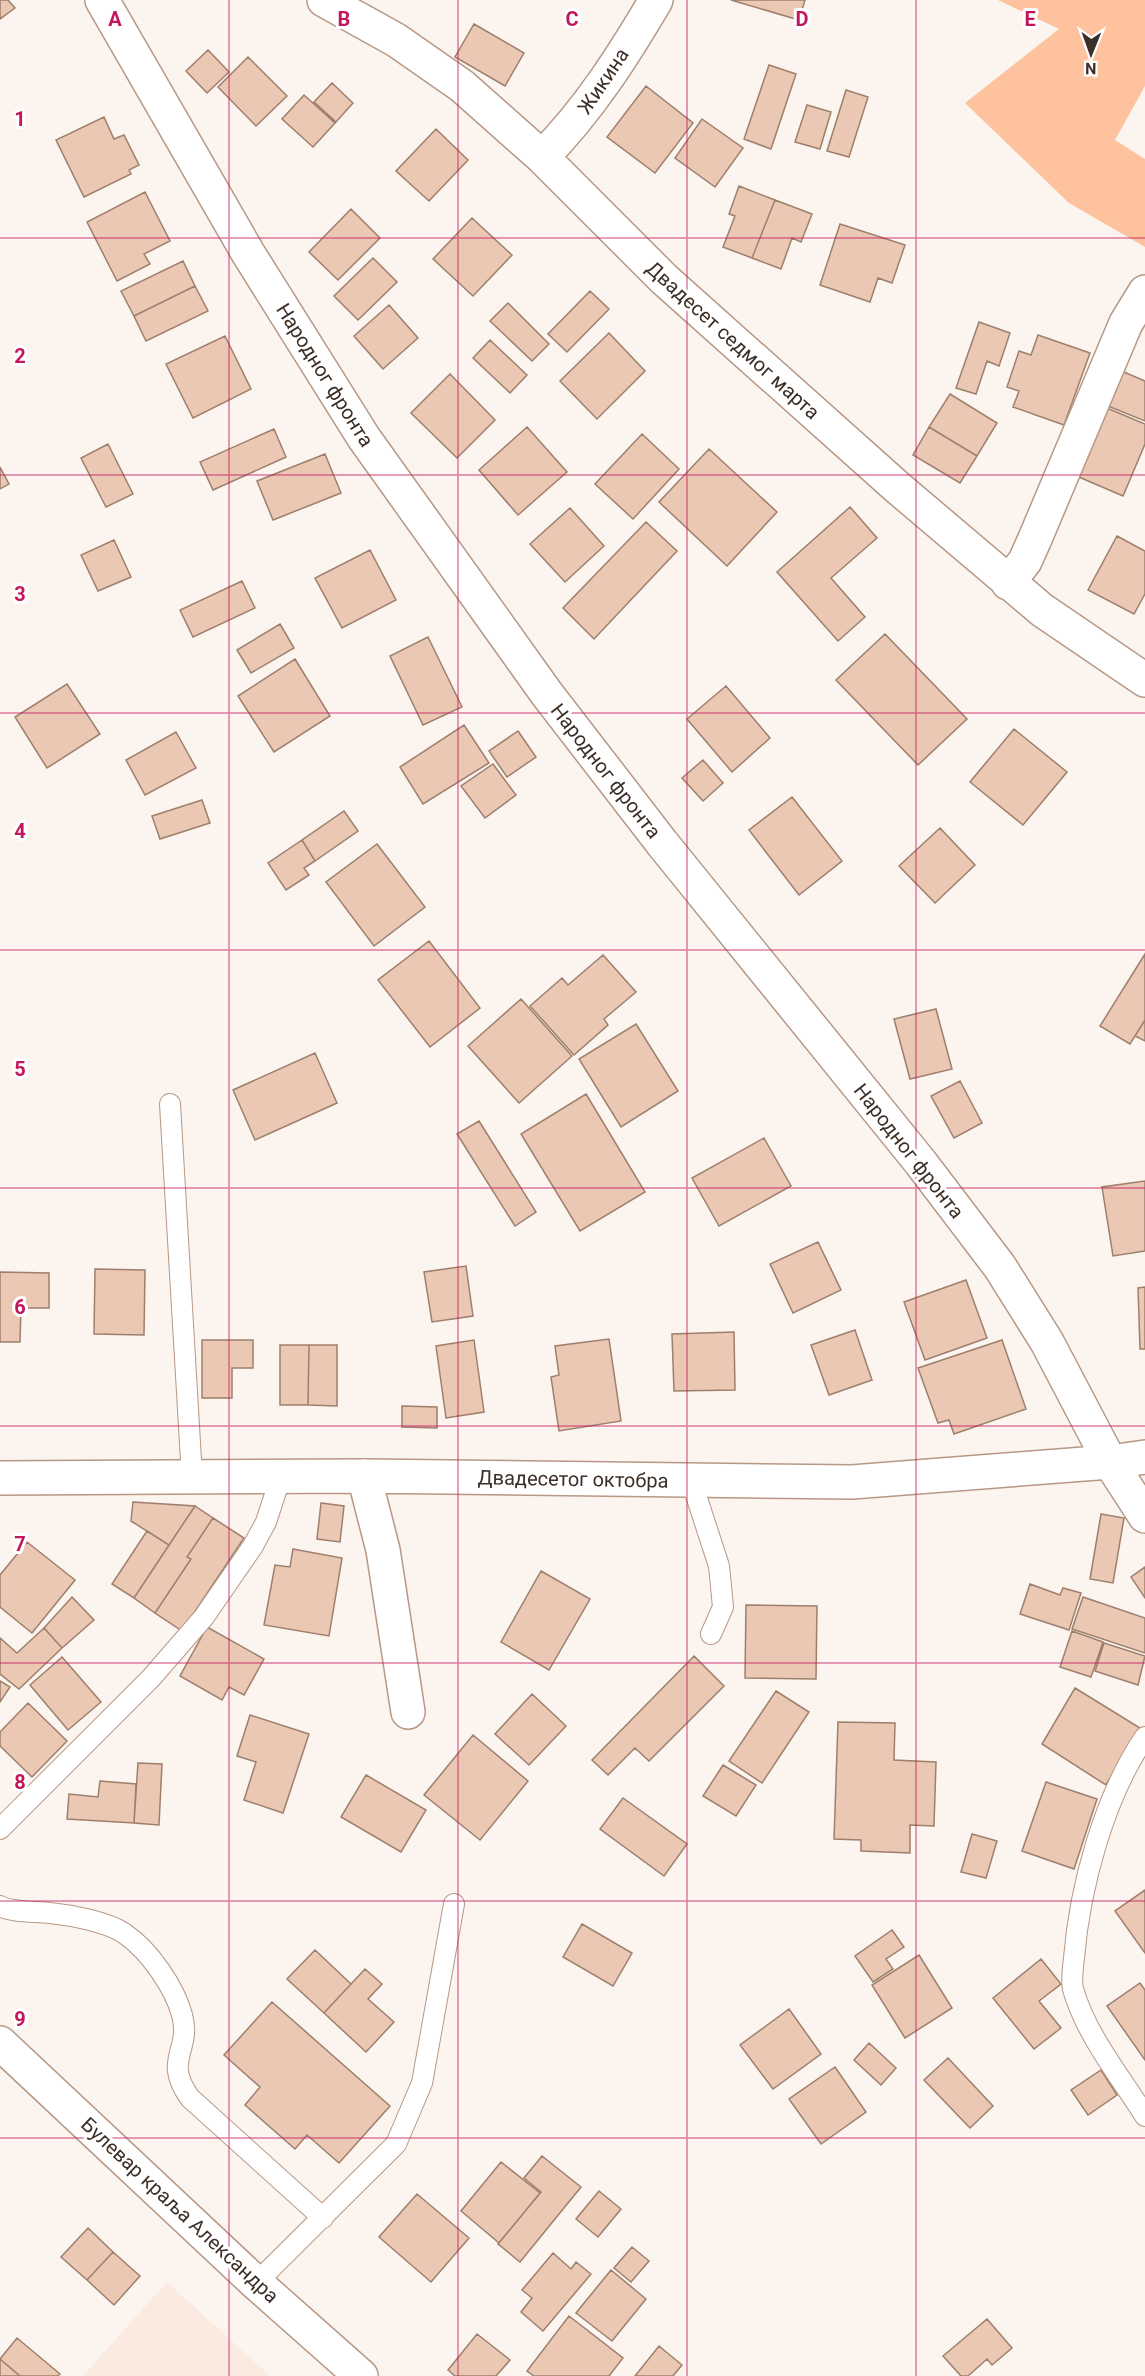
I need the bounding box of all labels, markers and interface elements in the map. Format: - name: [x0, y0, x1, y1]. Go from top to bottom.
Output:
- text: A: [108, 7, 122, 31]
- text: B: [338, 7, 350, 31]
- text: C: [565, 7, 579, 31]
- text: D: [796, 7, 809, 31]
- text: E: [1024, 7, 1036, 31]
- north arrow: [1061, 24, 1121, 84]
- street label: Жикина: [572, 43, 634, 119]
- text: N: [1085, 59, 1097, 78]
- text: 1: [14, 107, 26, 131]
- street label: Двадесет седмог марта: [641, 256, 825, 424]
- street label: Народног фронта: [271, 299, 379, 451]
- text: 2: [14, 344, 26, 368]
- text: 3: [14, 582, 26, 606]
- street label: Народног фронта: [546, 699, 666, 843]
- text: 4: [14, 819, 26, 843]
- text: 5: [14, 1057, 26, 1081]
- street label: Народног фронта: [849, 1079, 969, 1223]
- text: 6: [14, 1295, 26, 1319]
- street label: Двадесетог октобра: [477, 1465, 669, 1493]
- text: 7: [14, 1532, 26, 1556]
- text: 8: [14, 1770, 26, 1794]
- text: 9: [14, 2007, 26, 2031]
- street label: Булевар краља Александра: [76, 2112, 284, 2308]

